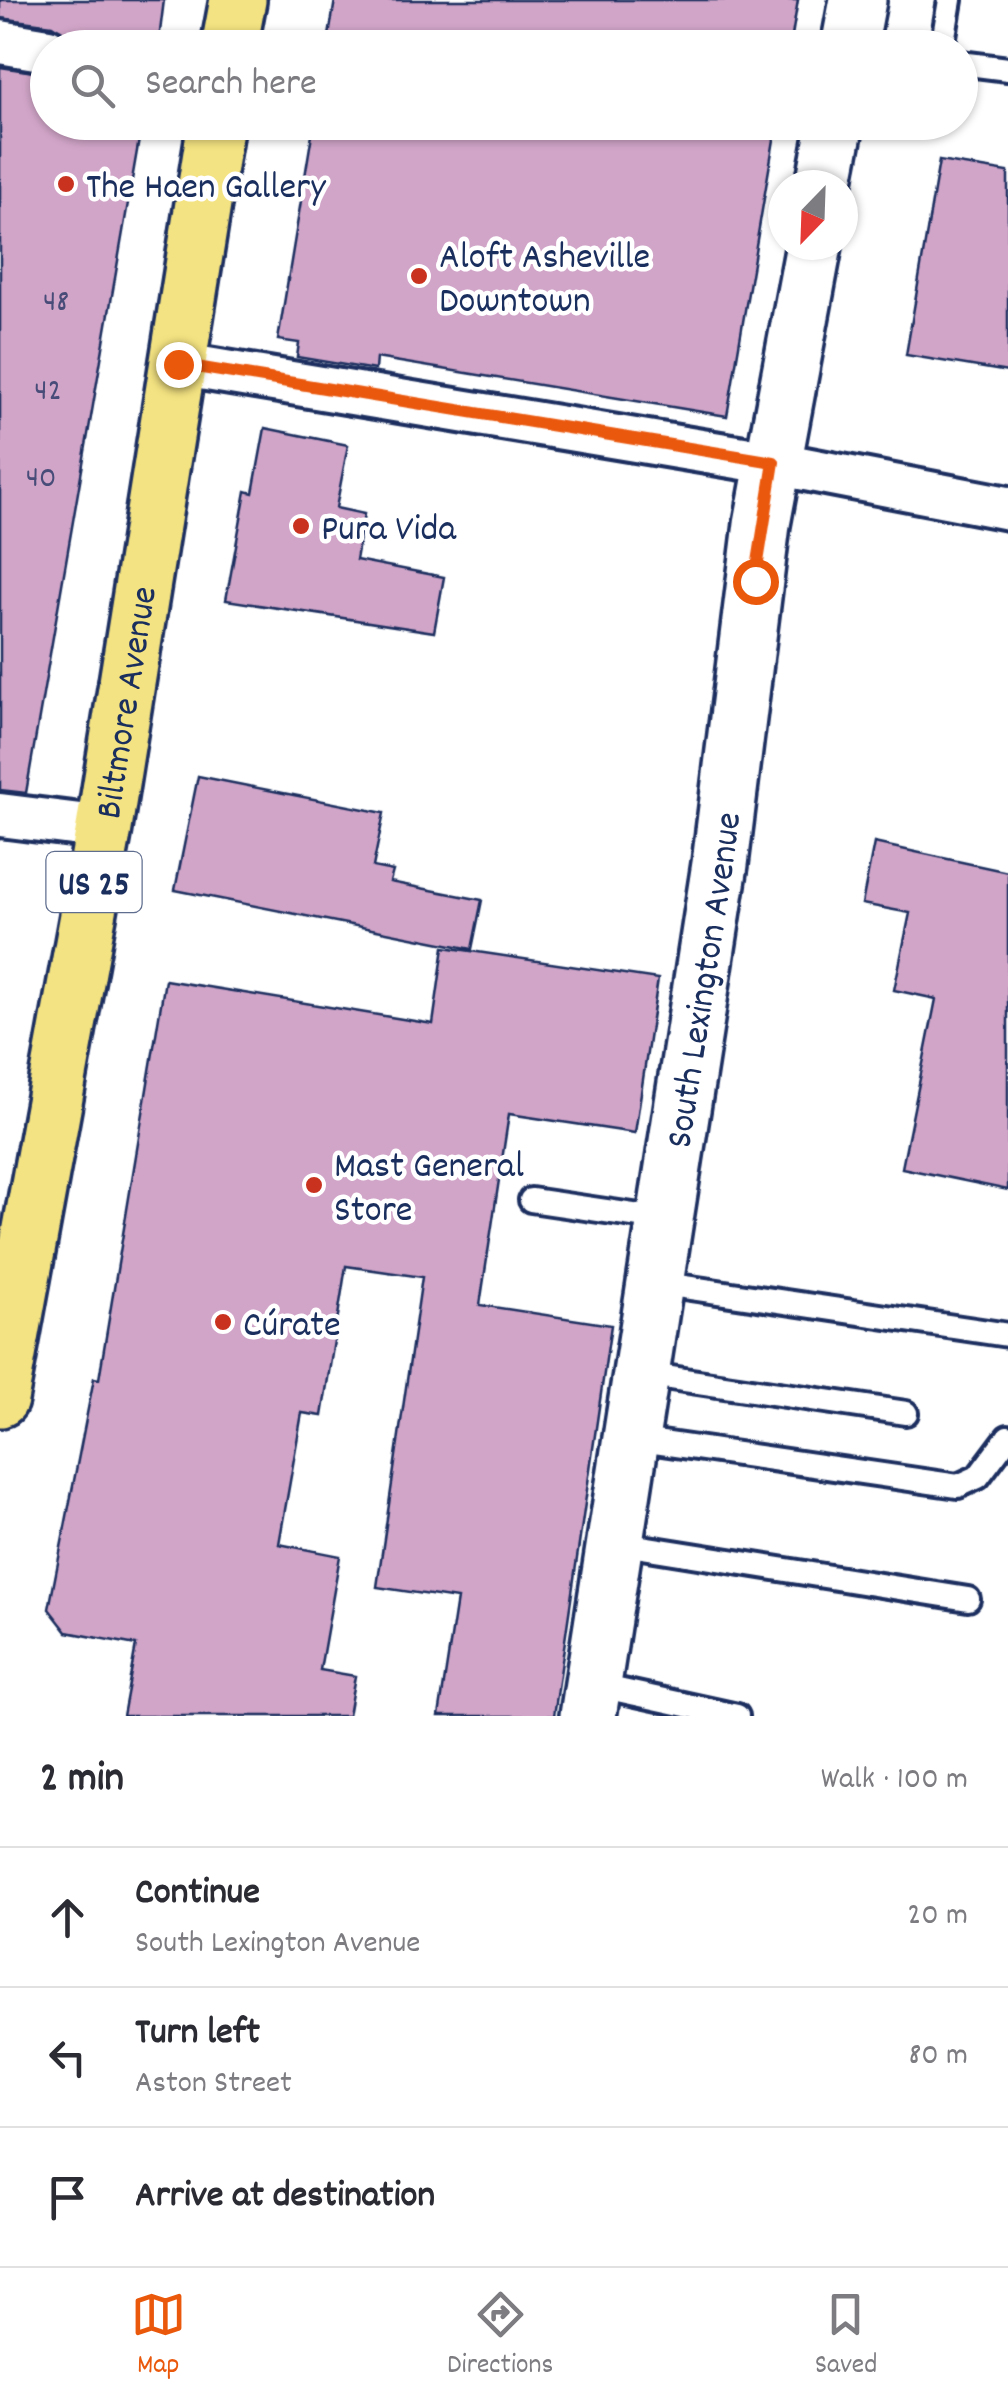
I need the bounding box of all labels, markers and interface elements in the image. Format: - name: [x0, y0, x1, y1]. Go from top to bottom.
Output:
- search box: [30, 30, 978, 140]
- icon: search: [65, 58, 120, 113]
- text: Search here: [145, 58, 317, 113]
- place label: The Haen Gallery: [86, 162, 326, 217]
- north arrow: [768, 170, 858, 260]
- marker: The Haen Gallery: [55, 173, 77, 195]
- place label: Aloft Asheville Downtown: [439, 232, 650, 331]
- marker: Aloft Asheville Downtown: [408, 265, 430, 287]
- house number: 48: [43, 281, 69, 327]
- route end: [156, 342, 202, 388]
- house number: 42: [34, 370, 62, 416]
- house number: 40: [26, 457, 56, 503]
- place label: Pura Vida: [321, 504, 457, 559]
- marker: Pura Vida: [290, 515, 312, 537]
- route start: [733, 559, 779, 605]
- street label: Biltmore Avenue: [84, 583, 175, 823]
- street label: South Lexington Avenue: [654, 809, 759, 1152]
- road number: US 25: [46, 852, 142, 912]
- place label: Mast General Store: [334, 1141, 524, 1240]
- marker: Mast General Store: [303, 1174, 325, 1196]
- place label: Cúrate: [243, 1300, 341, 1355]
- marker: Cúrate: [212, 1311, 234, 1333]
- text: 2 min: [40, 1751, 124, 1811]
- text: Walk · 100 m: [821, 1758, 968, 1804]
- text: Continue: [135, 1867, 260, 1922]
- icon: ahead: [40, 1890, 95, 1945]
- text: 20 m: [907, 1894, 968, 1940]
- text: South Lexington Avenue: [135, 1922, 420, 1968]
- text: Turn left: [135, 2007, 260, 2062]
- icon: left: [40, 2030, 95, 2085]
- text: 80 m: [908, 2034, 968, 2080]
- text: Aston Street: [135, 2062, 292, 2108]
- icon: arrive: [40, 2170, 95, 2225]
- text: Arrive at destination: [135, 2170, 435, 2225]
- tab: Map: [131, 2287, 186, 2387]
- tab: Directions: [447, 2287, 553, 2387]
- tab: Saved: [815, 2287, 877, 2387]

